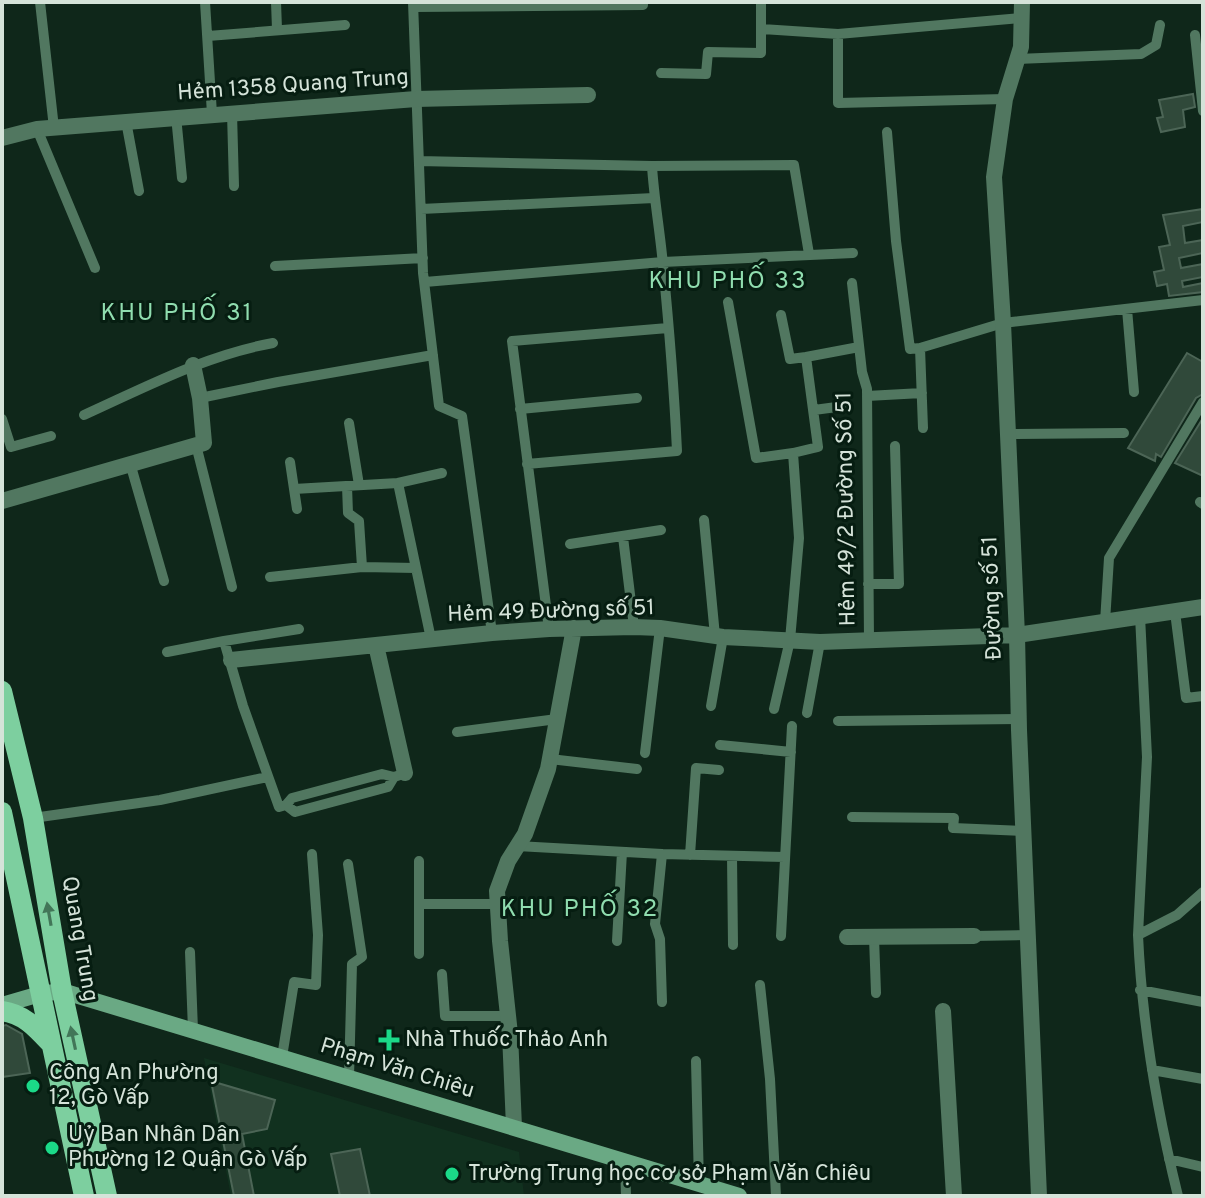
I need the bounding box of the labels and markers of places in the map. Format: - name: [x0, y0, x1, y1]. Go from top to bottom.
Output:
- place label: Nhà Thuốc Thảo Anh: [405, 1025, 608, 1054]
- marker: Nhà Thuốc Thảo Anh: [380, 1031, 398, 1049]
- place label: Công An Phường 12, Gò Vấp: [49, 1060, 219, 1112]
- marker: Công An Phường 12, Gò Vấp: [24, 1077, 42, 1095]
- place label: Uỷ Ban Nhân Dân Phường 12 Quận Gò Vấp: [68, 1122, 308, 1174]
- marker: Uỷ Ban Nhân Dân Phường 12 Quận Gò Vấp: [43, 1139, 61, 1157]
- place label: Trường Trung học cơ sở Phạm Văn Chiêu: [468, 1161, 871, 1188]
- marker: Trường Trung học cơ sở Phạm Văn Chiêu: [443, 1165, 461, 1183]

